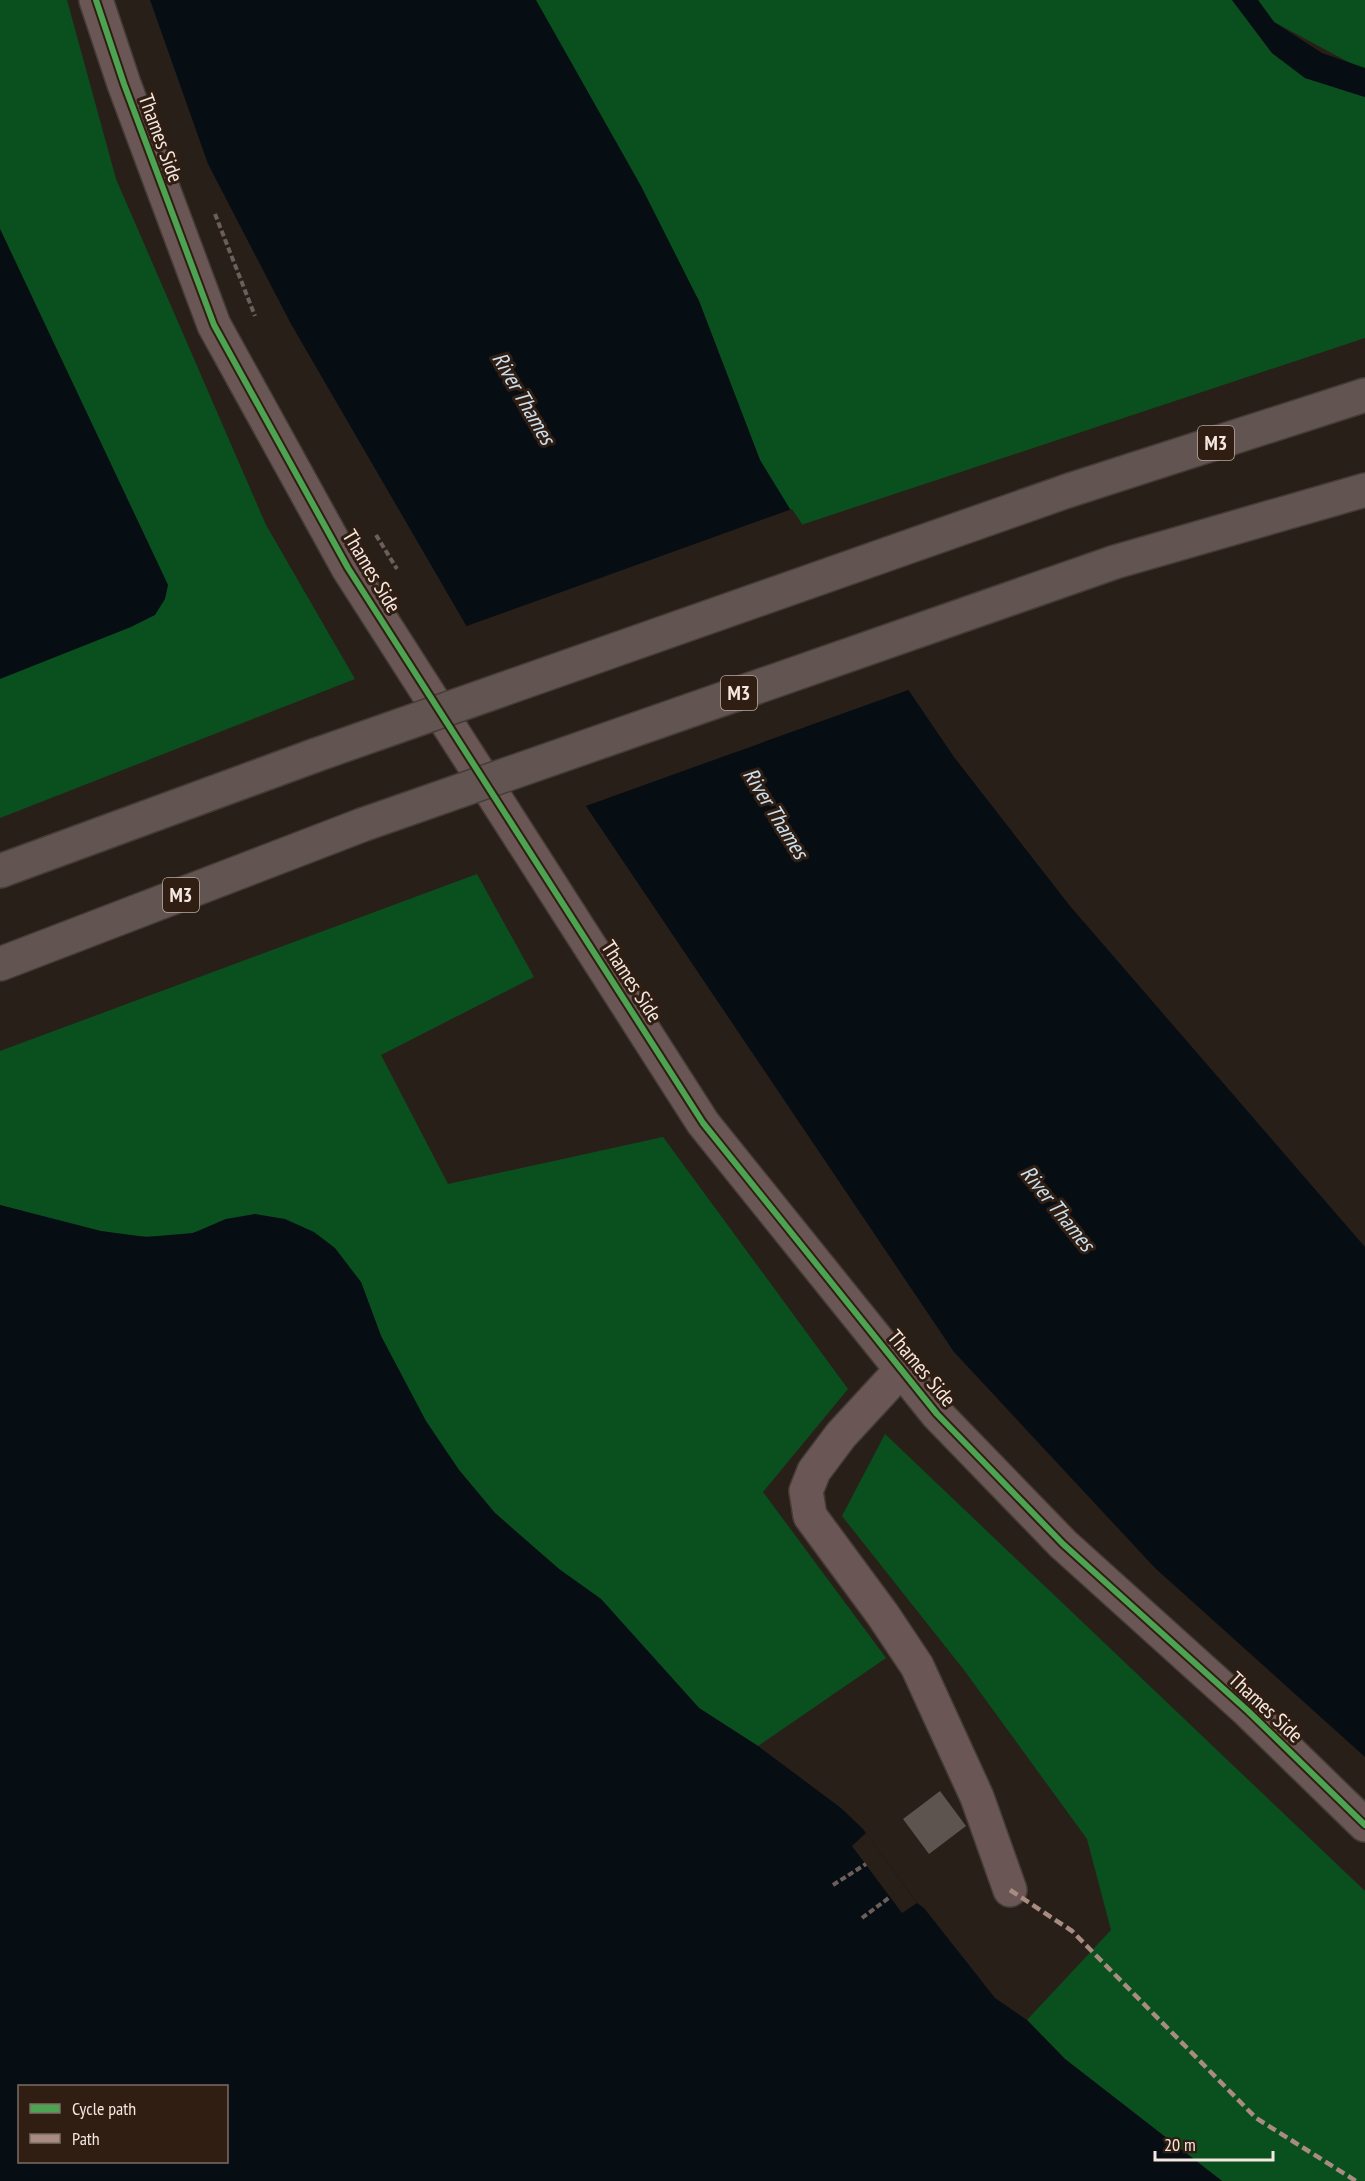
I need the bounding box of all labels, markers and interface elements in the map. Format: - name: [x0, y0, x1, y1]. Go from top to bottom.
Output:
- street label: Thames Side: [133, 90, 189, 186]
- water label: River Thames: [486, 347, 563, 451]
- road number: M3: [1198, 426, 1234, 460]
- street label: Thames Side: [337, 525, 407, 617]
- road number: M3: [721, 676, 757, 710]
- water label: River Thames: [737, 762, 816, 866]
- road number: M3: [163, 878, 199, 912]
- street label: Thames Side: [596, 935, 668, 1027]
- water label: River Thames: [1015, 1159, 1103, 1259]
- street label: Thames Side: [882, 1324, 962, 1412]
- street label: Thames Side: [1223, 1666, 1309, 1748]
- legend: [18, 2085, 228, 2163]
- text: Cycle path: [72, 2097, 136, 2120]
- scale bar: [1155, 2124, 1274, 2162]
- text: Path: [72, 2127, 100, 2150]
- text: 20 m: [1164, 2133, 1196, 2156]

